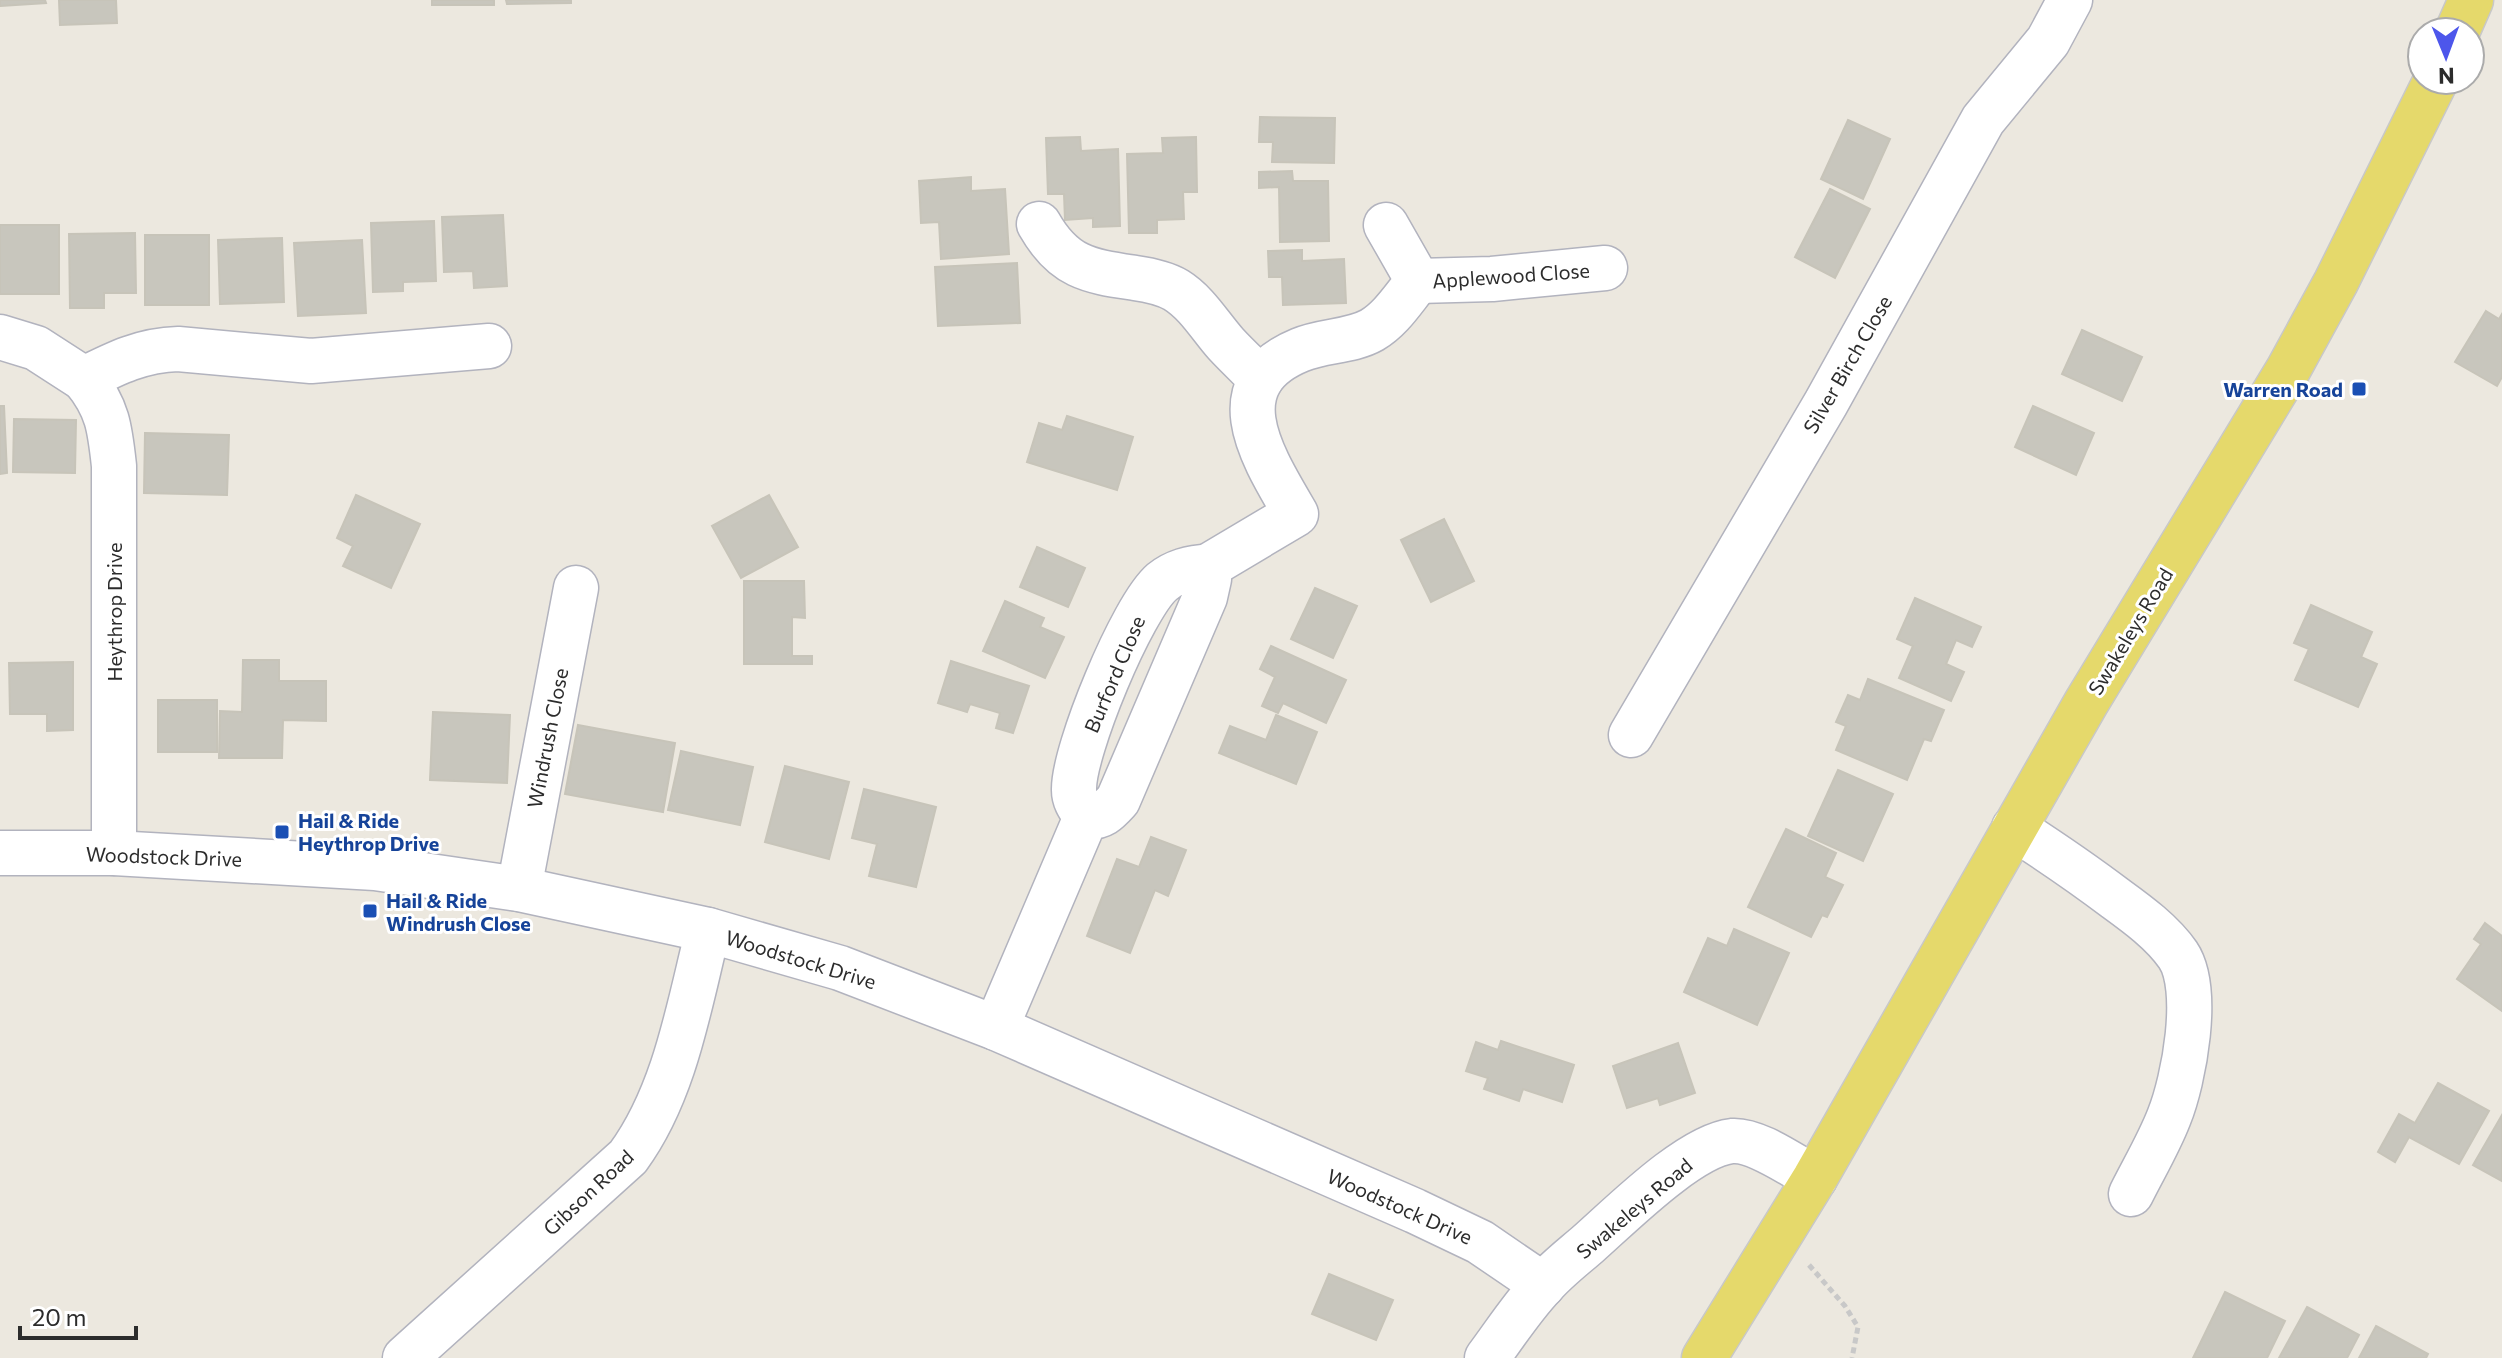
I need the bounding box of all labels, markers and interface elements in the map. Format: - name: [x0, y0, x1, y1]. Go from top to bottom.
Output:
- north arrow: [2406, 16, 2486, 96]
- text: N: [2438, 63, 2455, 90]
- street label: Applewood Close: [1431, 258, 1591, 292]
- street label: Silver Birch Close: [1798, 291, 1896, 437]
- place label: Warren Road: [2223, 377, 2343, 401]
- marker: Warren Road: [2350, 380, 2368, 398]
- street label: Heythrop Drive: [102, 543, 126, 681]
- street label: Swakeleys Road: [2083, 563, 2177, 699]
- street label: Burford Close: [1079, 612, 1149, 736]
- street label: Windrush Close: [522, 666, 572, 810]
- place label: Hail & Ride Heythrop Drive: [298, 808, 439, 855]
- marker: Hail & Ride Heythrop Drive: [273, 823, 291, 841]
- street label: Woodstock Drive: [85, 841, 243, 871]
- place label: Hail & Ride Windrush Close: [386, 888, 531, 935]
- marker: Hail & Ride Windrush Close: [361, 902, 379, 920]
- street label: Woodstock Drive: [723, 925, 879, 993]
- street label: Gibson Road: [538, 1144, 638, 1240]
- street label: Swakeleys Road: [1571, 1153, 1697, 1263]
- street label: Woodstock Drive: [1324, 1163, 1476, 1249]
- scale bar: [20, 1290, 136, 1340]
- text: 20 m: [32, 1302, 86, 1331]

